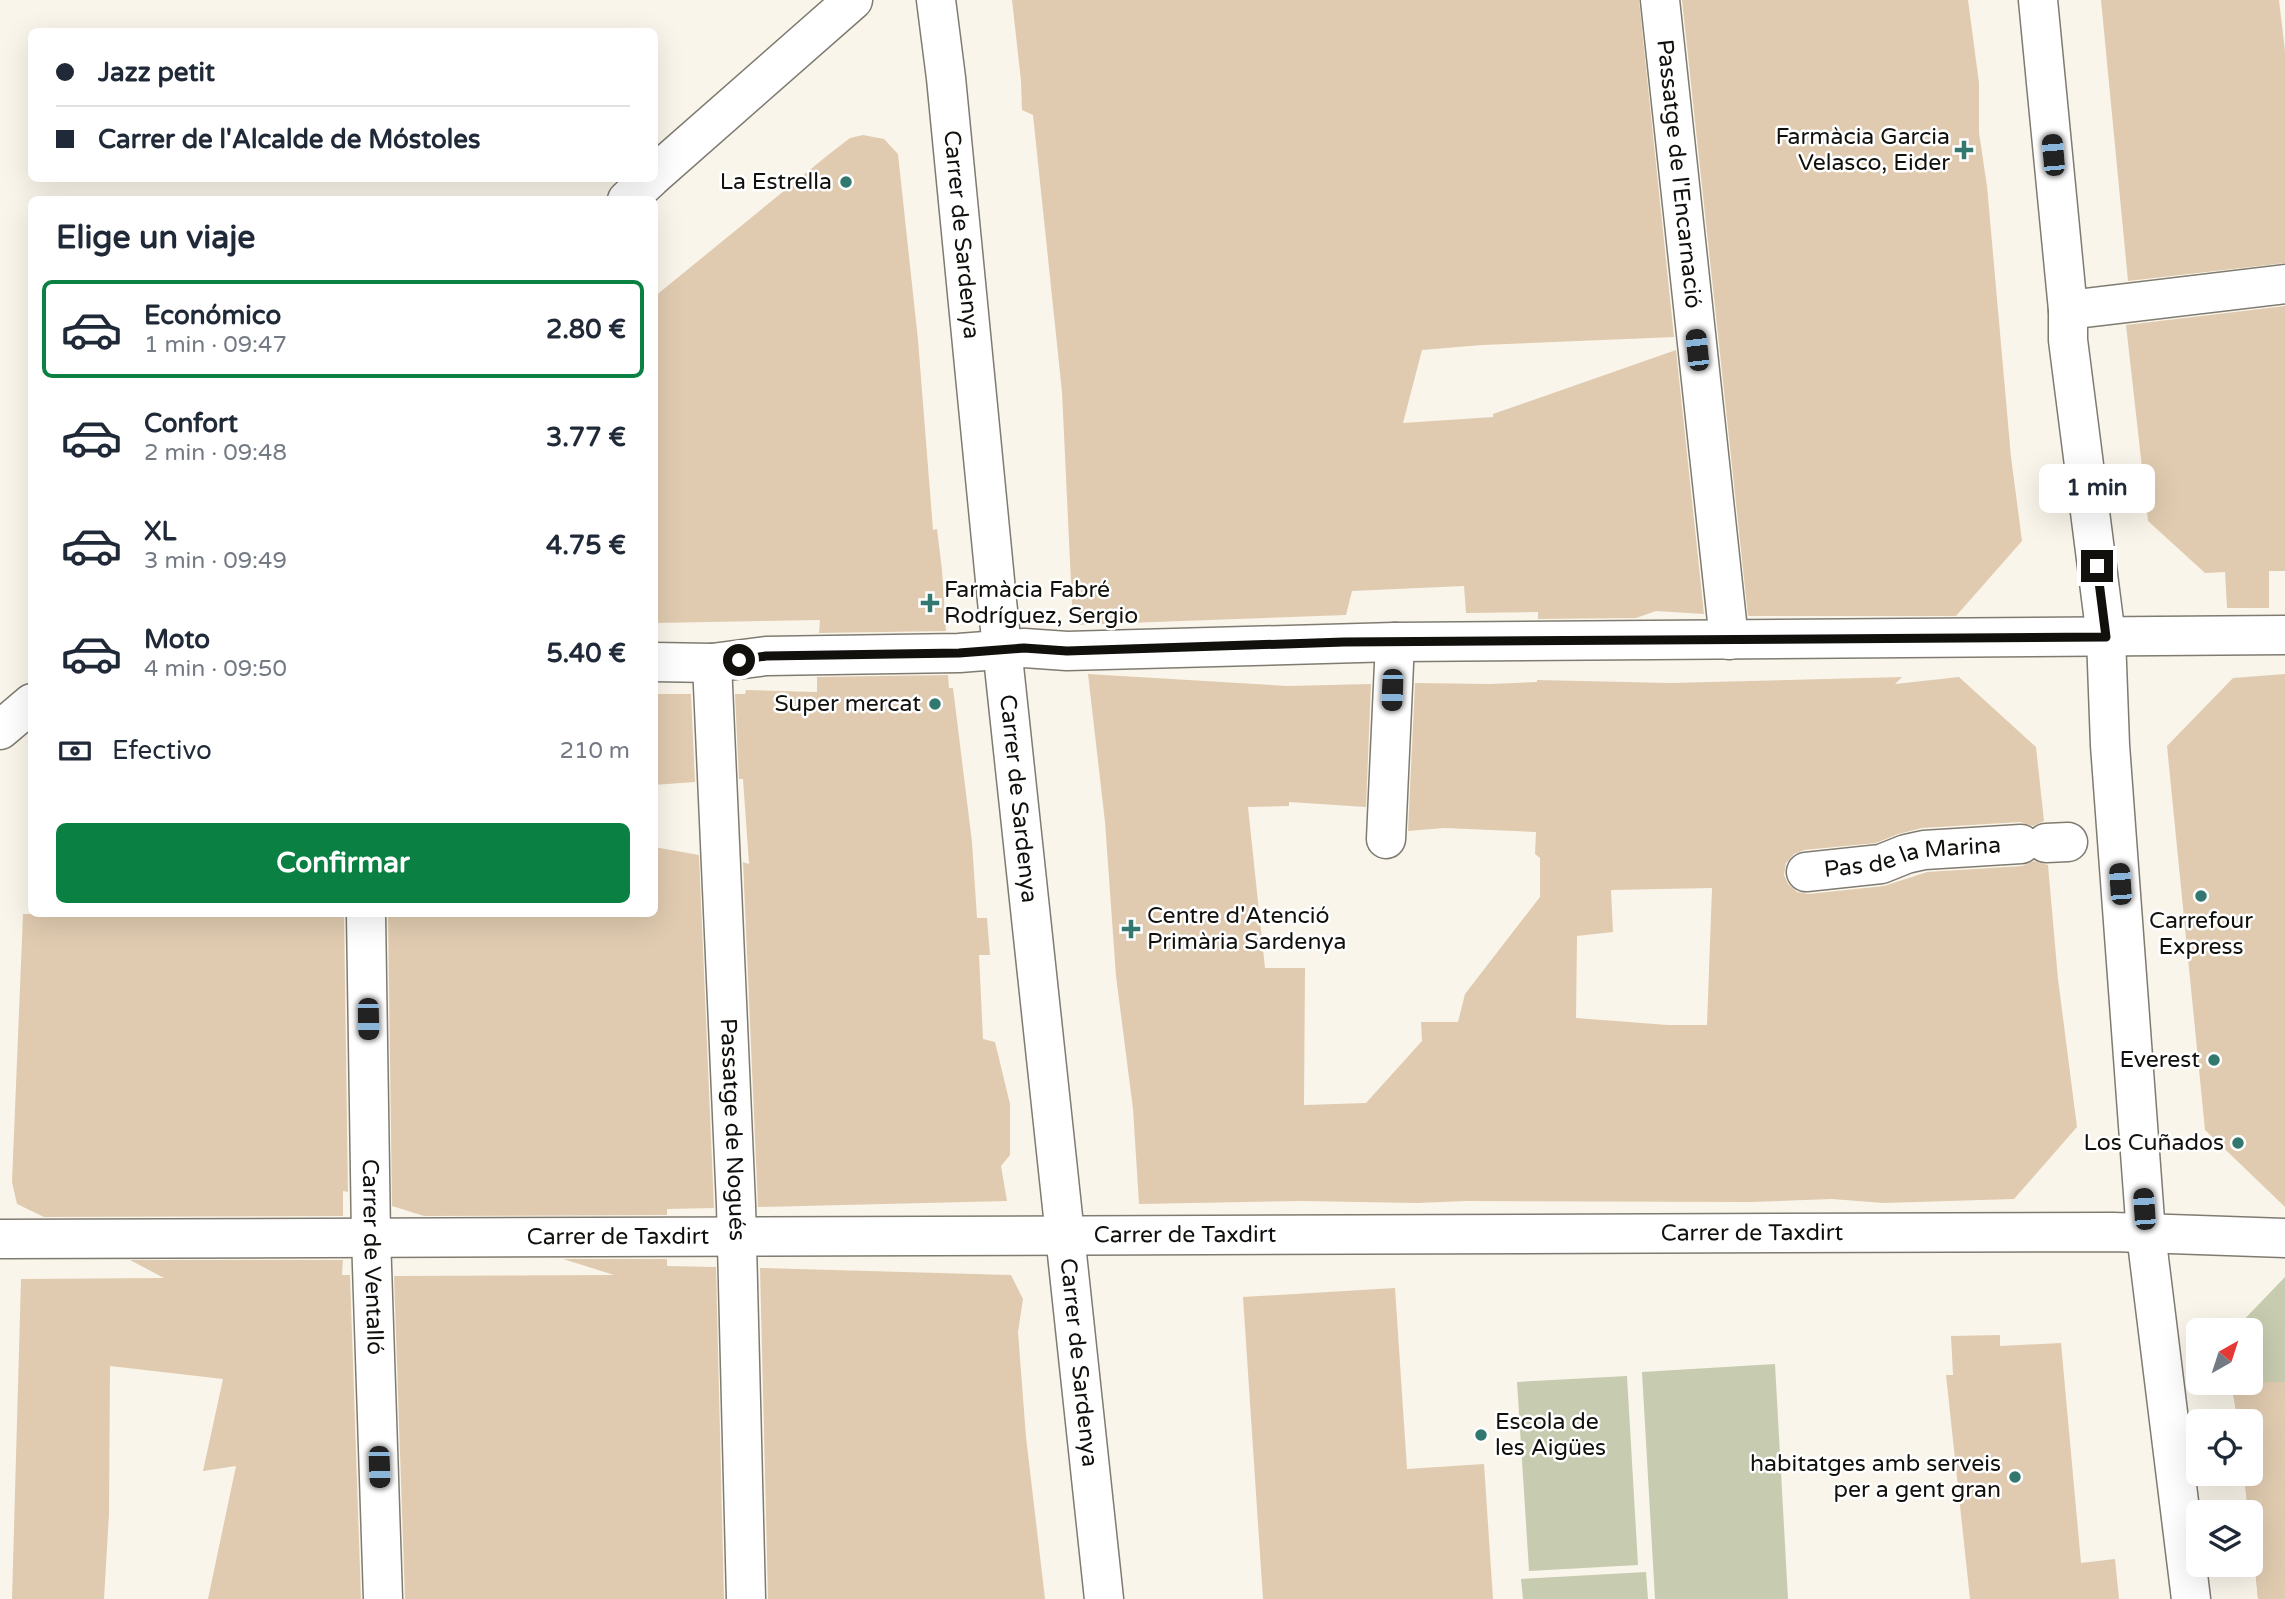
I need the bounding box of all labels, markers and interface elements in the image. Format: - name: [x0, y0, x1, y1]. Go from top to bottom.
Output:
- street label: Passatge de l'Encarnació: [1650, 38, 1707, 310]
- text: Jazz petit: [98, 57, 215, 88]
- place label: Farmàcia Garcia Velasco, Eider: [1775, 123, 1950, 177]
- text: Carrer de l'Alcalde de Móstoles: [98, 124, 480, 155]
- street label: Carrer de Sardenya: [937, 129, 985, 340]
- car: [2041, 133, 2066, 177]
- marker: Farmàcia Garcia Velasco, Eider: [1956, 142, 1972, 158]
- place label: La Estrella: [720, 168, 832, 196]
- marker: La Estrella: [838, 174, 854, 190]
- text: Elige un viaje: [56, 219, 255, 257]
- icon: car: [60, 298, 123, 361]
- text: Económico: [144, 300, 281, 331]
- text: 2.80 €: [546, 314, 626, 345]
- car: [1685, 328, 1710, 372]
- text: 1 min · 09:47: [144, 331, 287, 359]
- icon: car: [60, 406, 123, 469]
- text: Confort: [144, 408, 238, 439]
- text: 3.77 €: [546, 422, 626, 453]
- text: 2 min · 09:48: [144, 439, 287, 467]
- callout: 1 min: [2039, 464, 2155, 514]
- text: 1 min: [2066, 474, 2128, 502]
- icon: car: [60, 514, 123, 577]
- text: XL: [144, 516, 176, 547]
- text: 4.75 €: [546, 530, 626, 561]
- text: 3 min · 09:49: [144, 547, 287, 575]
- route end: [2081, 550, 2113, 582]
- place label: Farmàcia Fabré Rodríguez, Sergio: [944, 576, 1138, 630]
- marker: Farmàcia Fabré Rodríguez, Sergio: [922, 595, 938, 611]
- icon: car: [60, 622, 123, 685]
- text: Moto: [144, 624, 210, 655]
- text: 5.40 €: [547, 638, 626, 669]
- route start: [723, 644, 755, 676]
- text: 4 min · 09:50: [144, 655, 287, 683]
- car: [1381, 669, 1404, 711]
- place label: Super mercat: [774, 690, 921, 718]
- street label: Carrer de Sardenya: [993, 693, 1043, 904]
- marker: Super mercat: [927, 696, 943, 712]
- icon: cash: [56, 732, 94, 770]
- text: Efectivo: [112, 735, 212, 766]
- text: 210 m: [560, 737, 630, 765]
- button: Confirmar: [56, 823, 630, 903]
- street label: Pas de la Marina: [1823, 831, 2002, 884]
- car: [2109, 862, 2132, 906]
- marker: Carrefour Express: [2193, 888, 2209, 904]
- place label: Centre d'Atenció Primària Sardenya: [1147, 902, 1346, 956]
- place label: Carrefour Express: [2149, 907, 2253, 961]
- marker: Centre d'Atenció Primària Sardenya: [1121, 919, 1141, 939]
- car: [358, 998, 379, 1040]
- street label: Passatge de Nogués: [714, 1018, 751, 1241]
- place label: Everest: [2119, 1046, 2200, 1074]
- marker: Everest: [2206, 1052, 2222, 1068]
- place label: Los Cuñados: [2084, 1129, 2224, 1157]
- marker: Los Cuñados: [2230, 1135, 2246, 1151]
- street label: Carrer de Ventalló: [356, 1159, 389, 1355]
- car: [2133, 1187, 2156, 1231]
- street label: Carrer de Taxdirt: [1661, 1219, 1844, 1247]
- street label: Carrer de Taxdirt: [1094, 1221, 1277, 1249]
- street label: Carrer de Taxdirt: [527, 1223, 710, 1251]
- street label: Carrer de Sardenya: [1054, 1257, 1104, 1468]
- north arrow: [2186, 1318, 2263, 1395]
- map controls: [2186, 1318, 2263, 1577]
- place label: Escola de les Aigües: [1495, 1408, 1606, 1462]
- button: locate: [2186, 1409, 2263, 1486]
- marker: Escola de les Aigües: [1473, 1427, 1489, 1443]
- car: [368, 1446, 391, 1488]
- place label: habitatges amb serveis per a gent gran: [1750, 1450, 2001, 1504]
- marker: habitatges amb serveis per a gent gran: [2007, 1469, 2023, 1485]
- button: layers: [2186, 1500, 2263, 1577]

